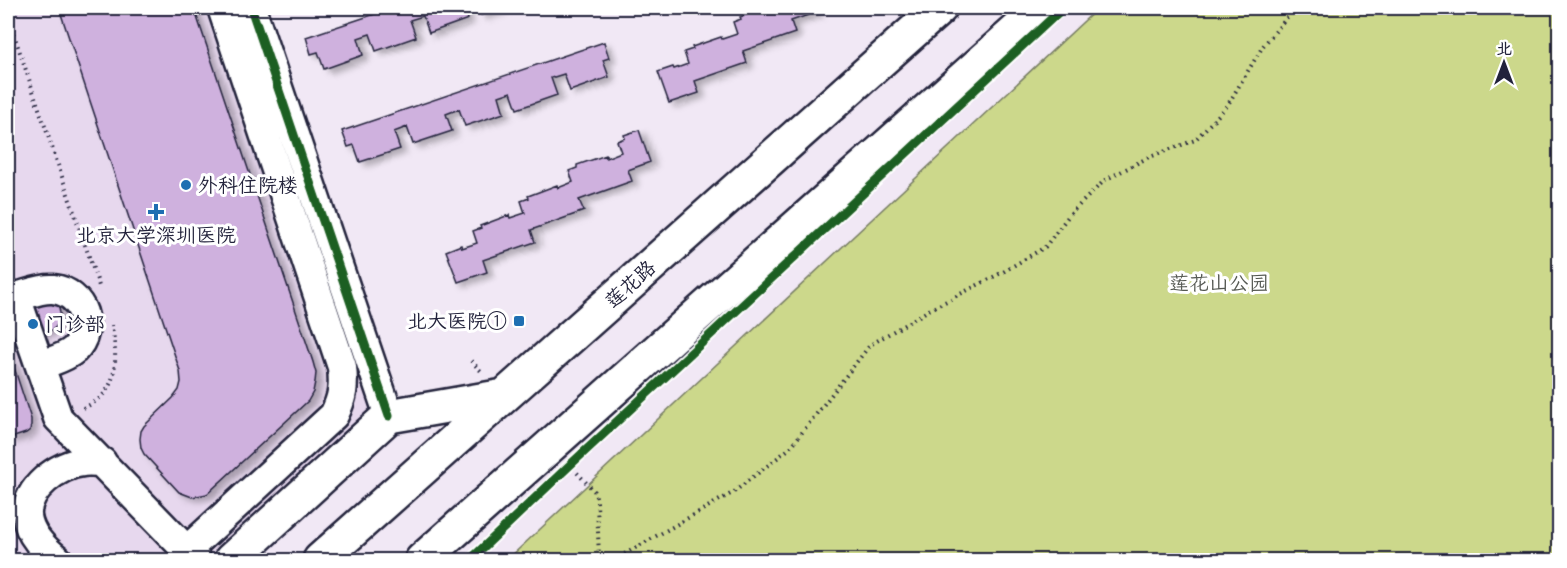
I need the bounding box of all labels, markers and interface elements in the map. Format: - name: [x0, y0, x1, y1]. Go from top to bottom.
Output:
- north arrow: [1474, 33, 1534, 93]
- text: 北: [1496, 38, 1512, 62]
- place label: 外科住院楼: [198, 173, 298, 202]
- marker: 外科住院楼: [179, 178, 193, 192]
- marker: 北京大学深圳医院: [147, 203, 165, 221]
- place label: 北京大学深圳医院: [76, 223, 236, 252]
- street label: 莲花路: [600, 254, 664, 317]
- park label: 莲花山公园: [1169, 271, 1269, 300]
- place label: 北大医院①: [407, 309, 507, 338]
- place label: 门诊部: [45, 312, 105, 341]
- marker: 北大医院①: [512, 314, 526, 328]
- marker: 门诊部: [26, 317, 40, 331]

